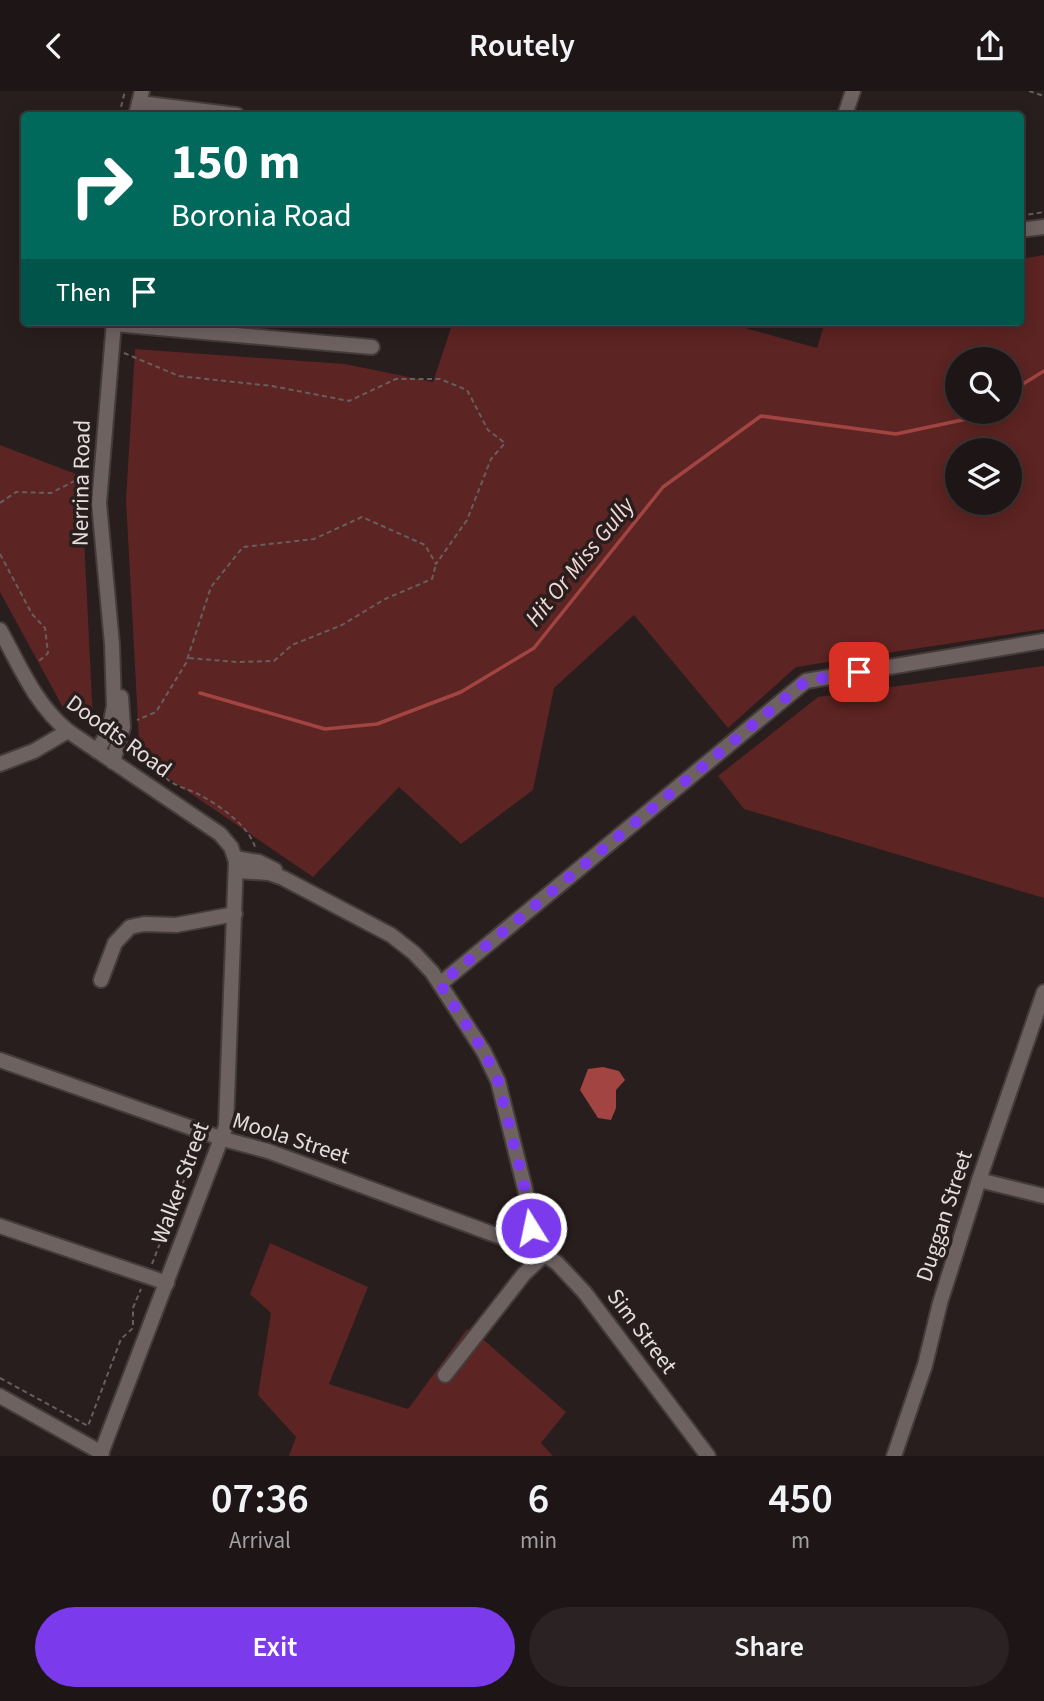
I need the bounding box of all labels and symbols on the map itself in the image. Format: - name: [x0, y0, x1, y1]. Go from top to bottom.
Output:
- street label: Nerrina Road: [63, 420, 99, 546]
- water label: Hit Or Miss Gully: [517, 489, 644, 634]
- pin: [829, 642, 889, 702]
- street label: Doodts Road: [60, 687, 178, 785]
- street label: Moola Street: [228, 1104, 354, 1173]
- street label: Walker Street: [143, 1117, 217, 1249]
- street label: Duggan Street: [907, 1146, 981, 1286]
- position arrow: [494, 1191, 568, 1265]
- street label: Sim Street: [599, 1281, 685, 1381]

